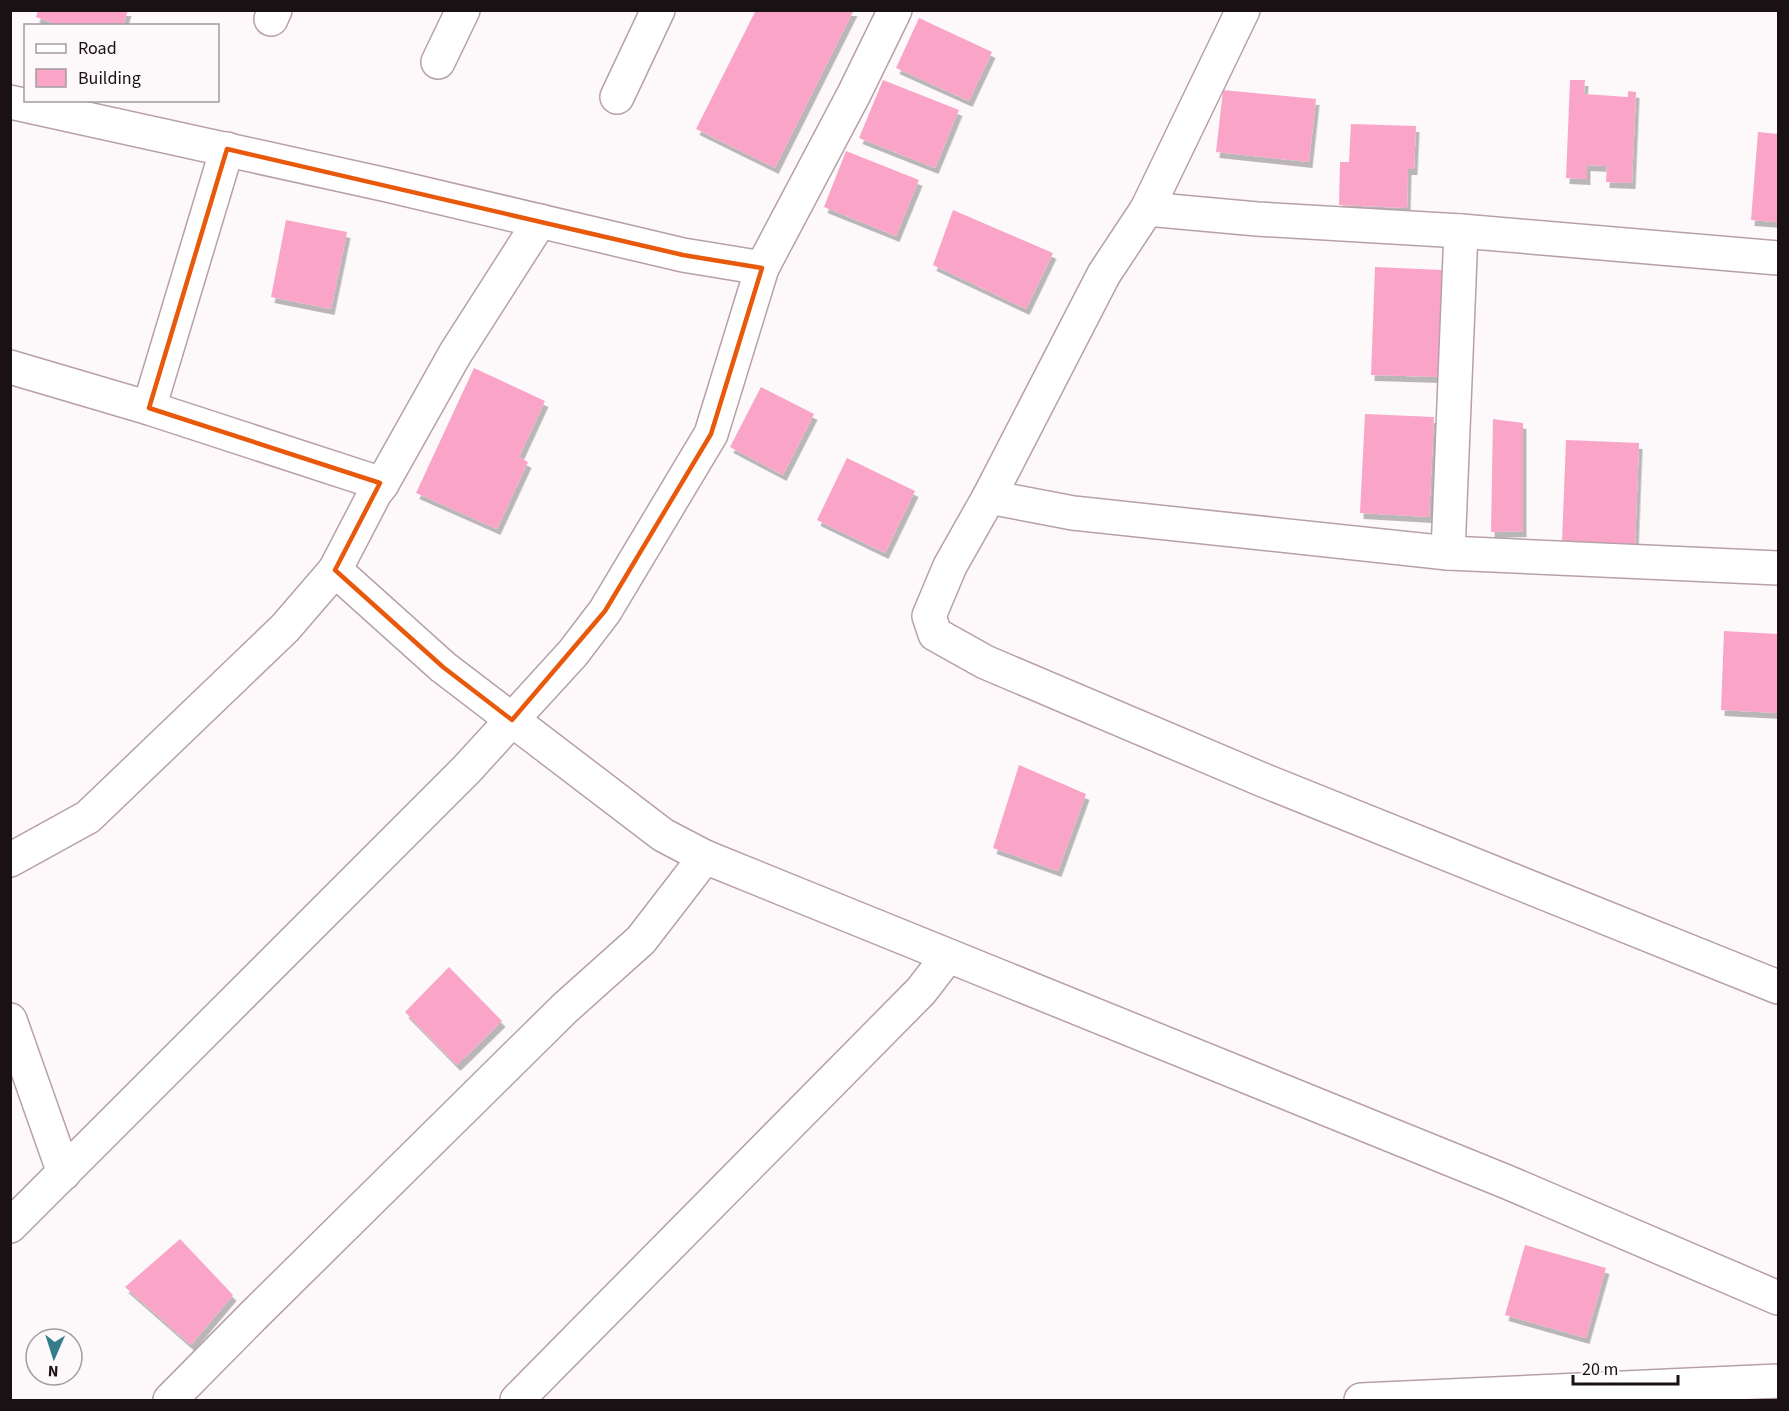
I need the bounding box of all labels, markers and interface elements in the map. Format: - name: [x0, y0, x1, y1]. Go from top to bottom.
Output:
- legend: [24, 24, 219, 102]
- text: Road: [78, 36, 117, 61]
- text: Building: [78, 66, 141, 91]
- north arrow: [24, 1327, 84, 1387]
- scale bar: [1573, 1348, 1678, 1386]
- text: 20 m: [1582, 1357, 1618, 1382]
- text: N: [47, 1360, 59, 1382]

